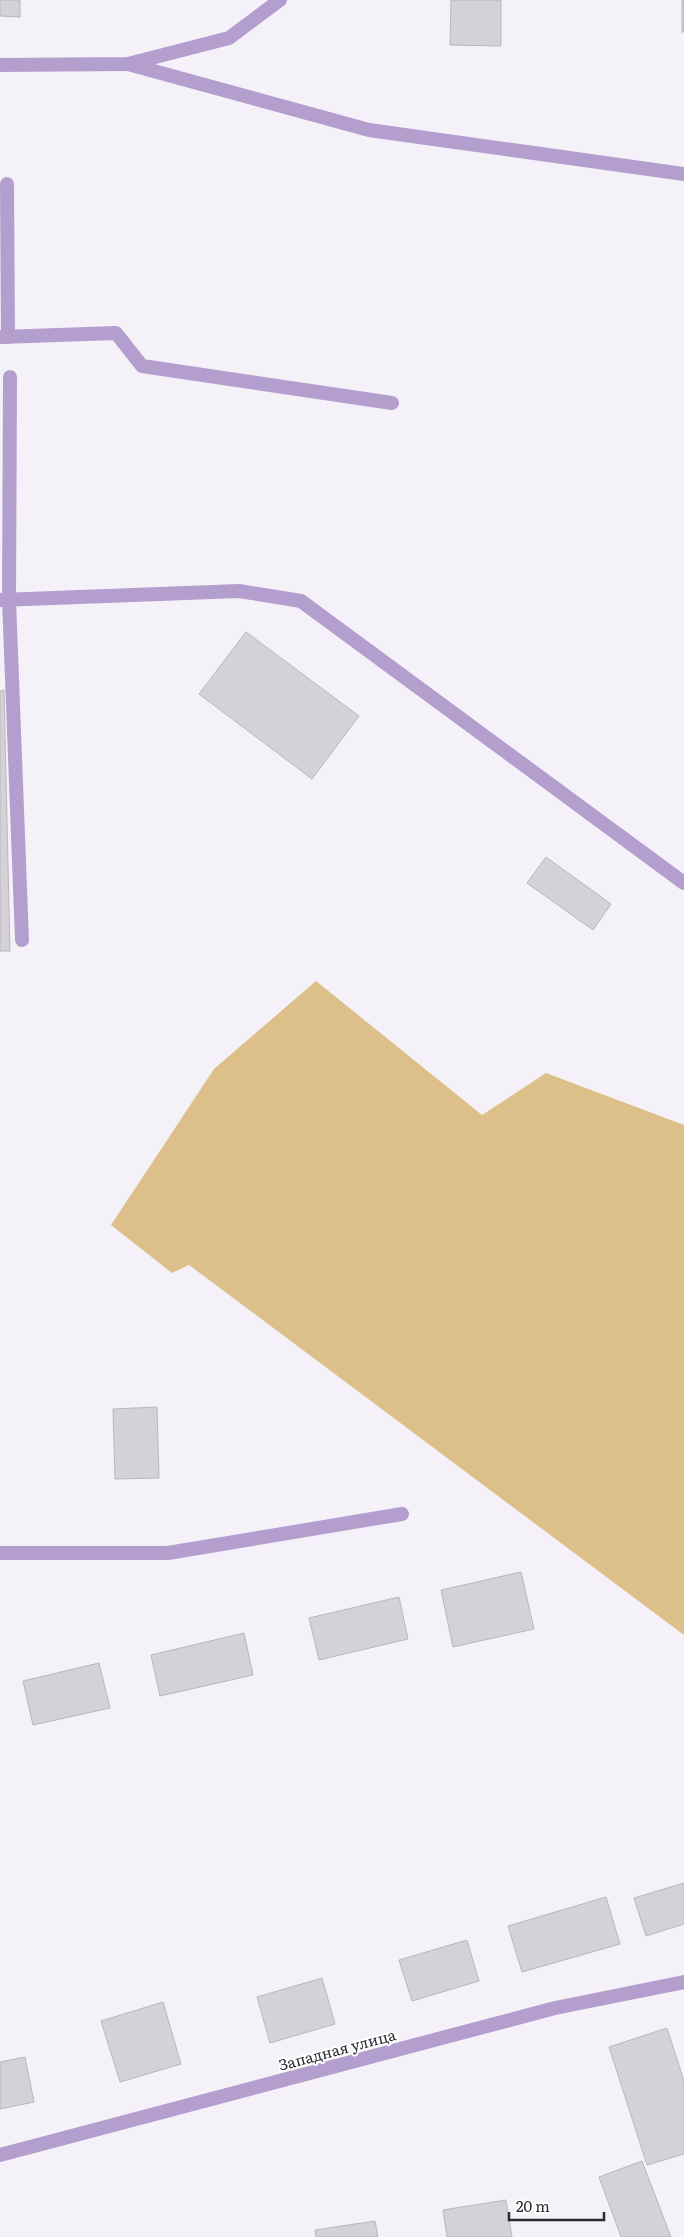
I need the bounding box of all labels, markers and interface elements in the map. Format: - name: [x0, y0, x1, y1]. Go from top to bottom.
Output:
- street label: Западная улица: [276, 2022, 399, 2076]
- scale bar: [509, 2190, 604, 2222]
- text: 20 m: [516, 2194, 550, 2217]

